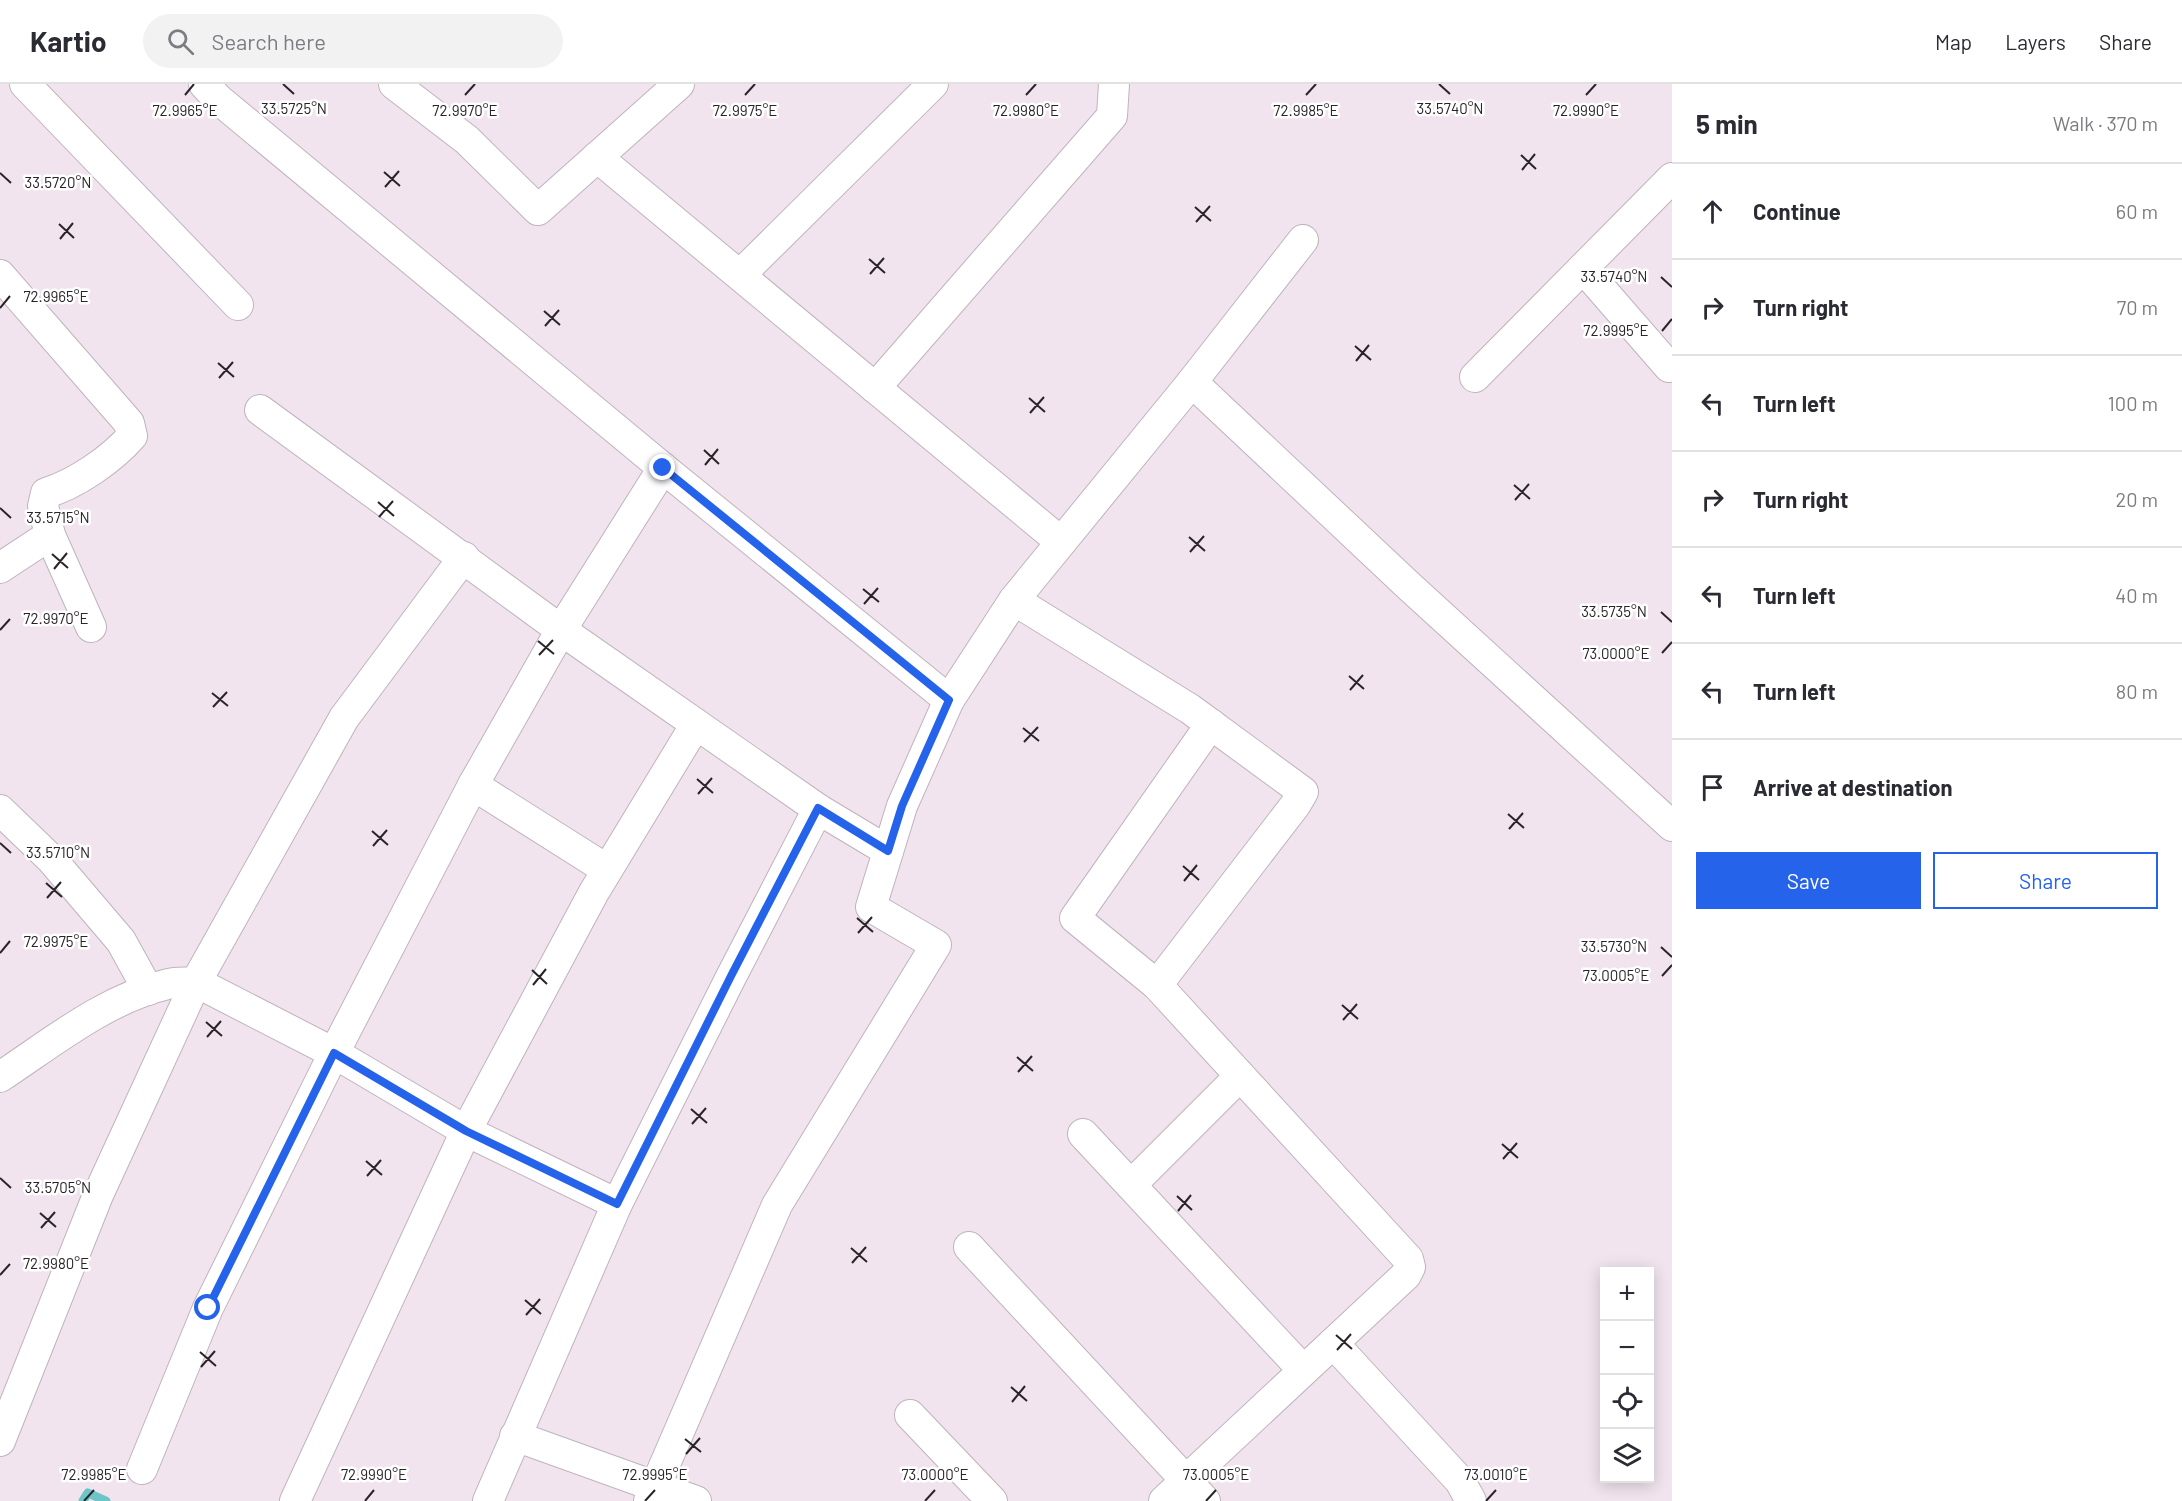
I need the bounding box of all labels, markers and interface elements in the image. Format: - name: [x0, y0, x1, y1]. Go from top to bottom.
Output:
- search box: [143, 14, 563, 68]
- text: Kartio: [30, 24, 107, 58]
- icon: search: [164, 25, 197, 58]
- text: Search here: [212, 28, 326, 54]
- text: Map: [1935, 29, 1972, 54]
- text: Layers: [2005, 29, 2066, 54]
- text: Share: [2099, 29, 2152, 54]
- text: 33.5725°N: [261, 99, 327, 117]
- text: 33.5740°N: [1416, 99, 1484, 117]
- text: 72.9965°E: [152, 101, 218, 119]
- text: 72.9970°E: [432, 101, 498, 119]
- text: 72.9975°E: [713, 101, 777, 119]
- text: 72.9980°E: [993, 101, 1059, 119]
- text: 72.9985°E: [1273, 101, 1339, 119]
- text: 72.9990°E: [1553, 101, 1619, 119]
- text: 5 min: [1696, 108, 1758, 139]
- text: Walk · 370 m: [2053, 111, 2158, 135]
- text: 33.5720°N: [25, 173, 91, 191]
- icon: ahead: [1696, 195, 1729, 228]
- text: Continue: [1753, 198, 1841, 224]
- text: 60 m: [2116, 199, 2158, 223]
- text: 33.5740°N: [1580, 267, 1648, 285]
- text: 72.9965°E: [23, 287, 89, 305]
- icon: right: [1696, 291, 1729, 324]
- text: Turn right: [1753, 294, 1848, 320]
- text: 70 m: [2117, 295, 2158, 319]
- text: 72.9995°E: [1583, 321, 1649, 339]
- icon: left: [1696, 387, 1729, 420]
- text: Turn left: [1753, 390, 1836, 416]
- text: 100 m: [2108, 391, 2158, 415]
- route end: [649, 454, 675, 480]
- icon: right: [1696, 483, 1729, 516]
- text: Turn right: [1753, 486, 1848, 512]
- text: 20 m: [2115, 487, 2158, 511]
- text: 33.5715°N: [26, 508, 90, 526]
- icon: left: [1696, 579, 1729, 612]
- text: Turn left: [1753, 582, 1836, 608]
- text: 40 m: [2115, 583, 2158, 607]
- text: 33.5735°N: [1581, 602, 1647, 620]
- text: 72.9970°E: [23, 609, 89, 627]
- text: 73.0000°E: [1582, 644, 1650, 662]
- icon: left: [1696, 675, 1729, 708]
- text: Turn left: [1753, 678, 1836, 704]
- text: 80 m: [2116, 679, 2158, 703]
- icon: arrive: [1696, 771, 1729, 804]
- text: Arrive at destination: [1753, 774, 1952, 800]
- text: 33.5710°N: [26, 843, 90, 861]
- button: Save: [1696, 852, 1921, 909]
- button: Share: [1933, 852, 2158, 909]
- text: 72.9975°E: [24, 932, 88, 950]
- text: 33.5730°N: [1581, 937, 1647, 955]
- text: 73.0005°E: [1583, 966, 1649, 984]
- text: 33.5705°N: [25, 1178, 91, 1196]
- text: 72.9980°E: [23, 1254, 89, 1272]
- map controls: [1600, 1267, 1654, 1483]
- button: +: [1600, 1267, 1654, 1321]
- route start: [194, 1294, 220, 1320]
- button: −: [1600, 1321, 1654, 1375]
- button: locate: [1600, 1375, 1654, 1429]
- button: layers: [1600, 1429, 1654, 1483]
- text: 72.9985°E: [61, 1465, 127, 1483]
- text: 72.9990°E: [341, 1465, 407, 1483]
- text: 72.9995°E: [622, 1465, 688, 1483]
- text: 73.0000°E: [901, 1465, 969, 1483]
- text: 73.0005°E: [1183, 1465, 1249, 1483]
- text: 73.0010°E: [1464, 1465, 1528, 1483]

